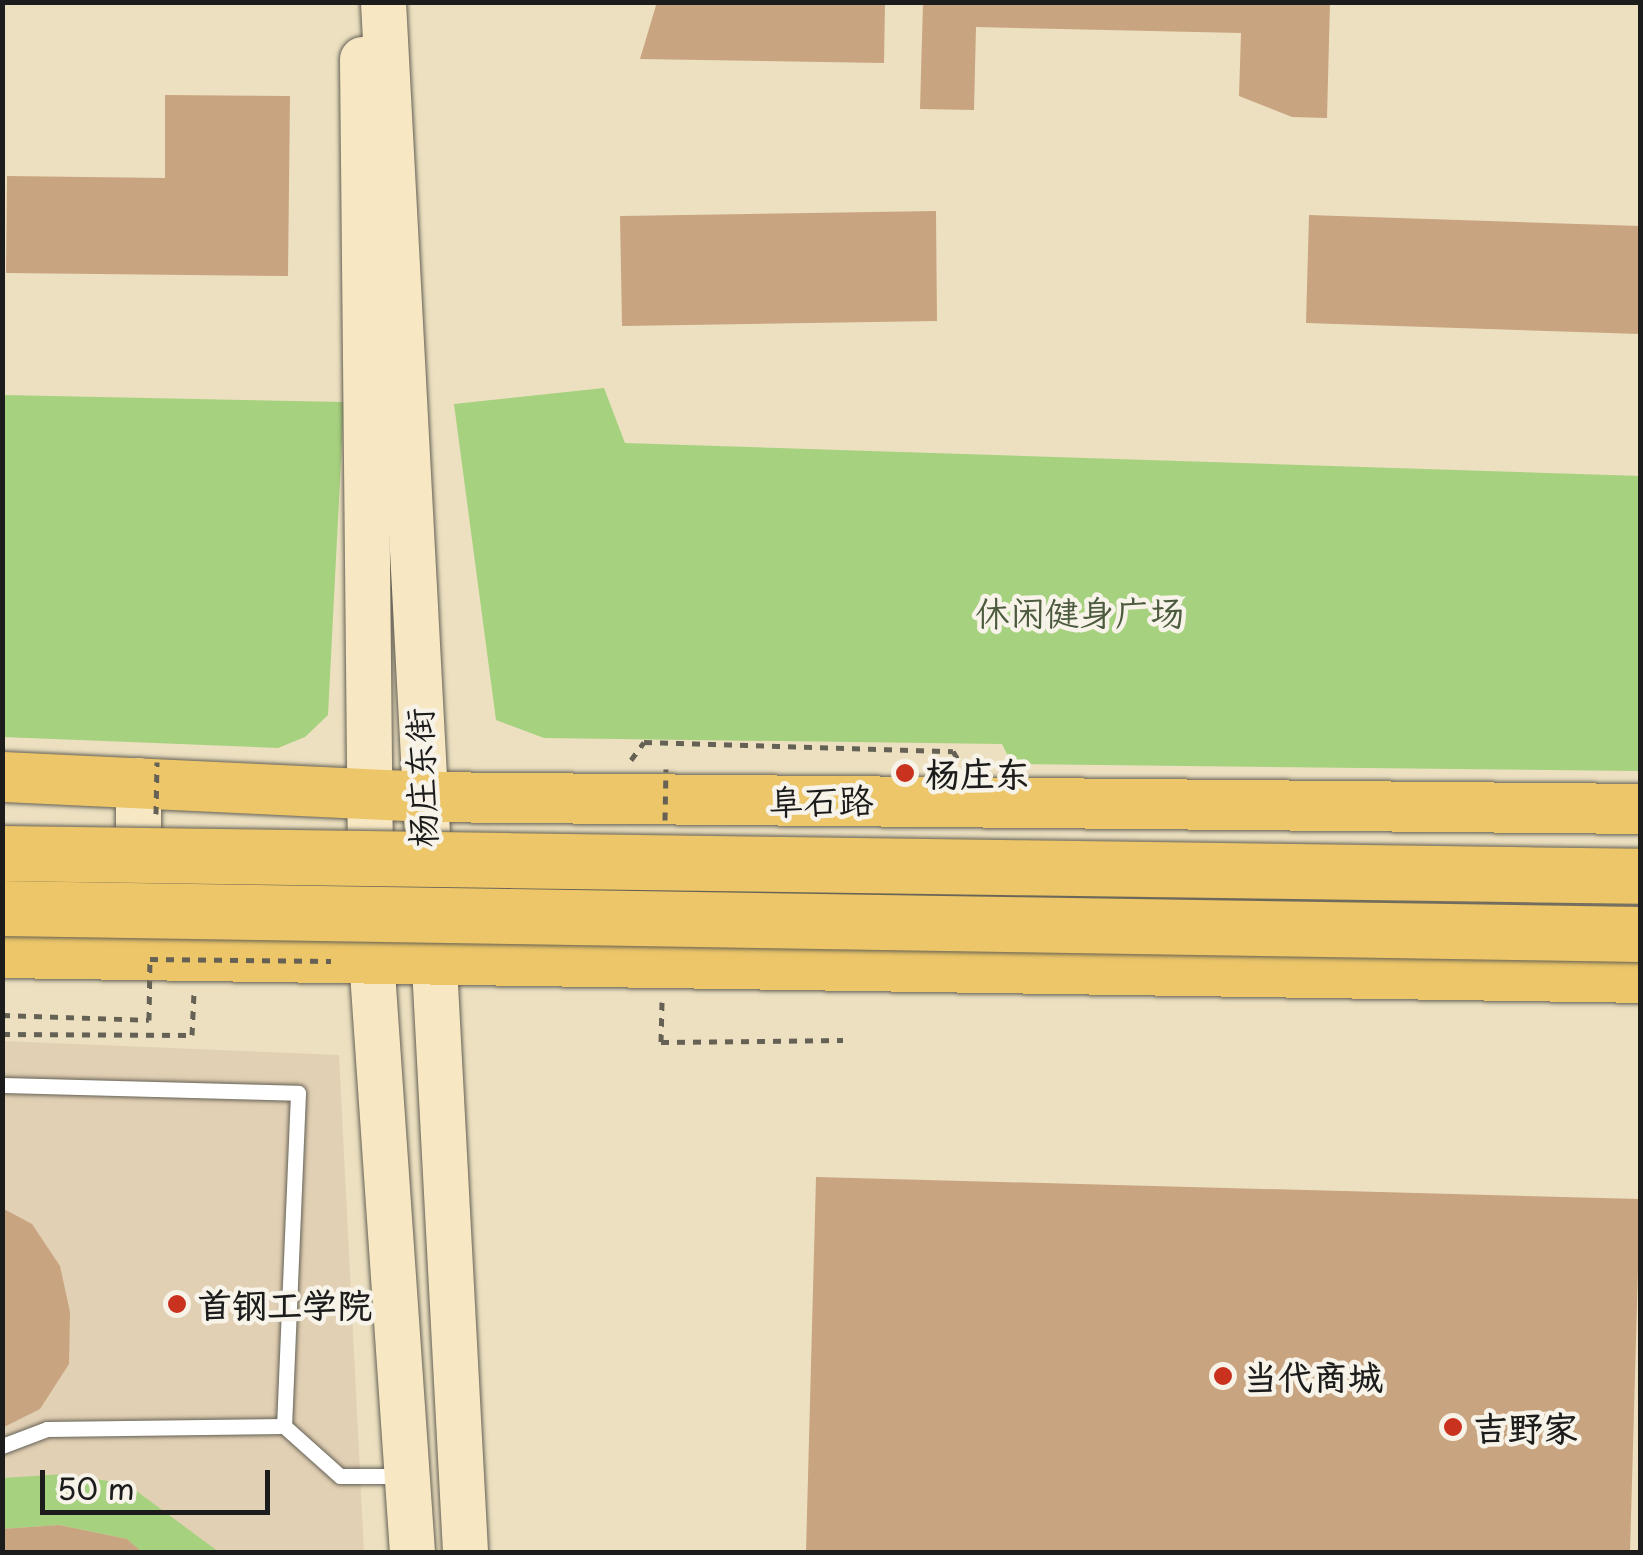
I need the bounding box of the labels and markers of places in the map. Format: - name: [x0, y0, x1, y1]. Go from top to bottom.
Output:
- place label: 杨庄东: [925, 752, 1030, 794]
- marker: 杨庄东: [894, 762, 916, 784]
- place label: 首钢工学院: [197, 1283, 372, 1325]
- marker: 首钢工学院: [166, 1293, 188, 1315]
- place label: 当代商城: [1243, 1355, 1383, 1397]
- marker: 当代商城: [1212, 1365, 1234, 1387]
- place label: 吉野家: [1473, 1406, 1578, 1448]
- marker: 吉野家: [1442, 1416, 1464, 1438]

